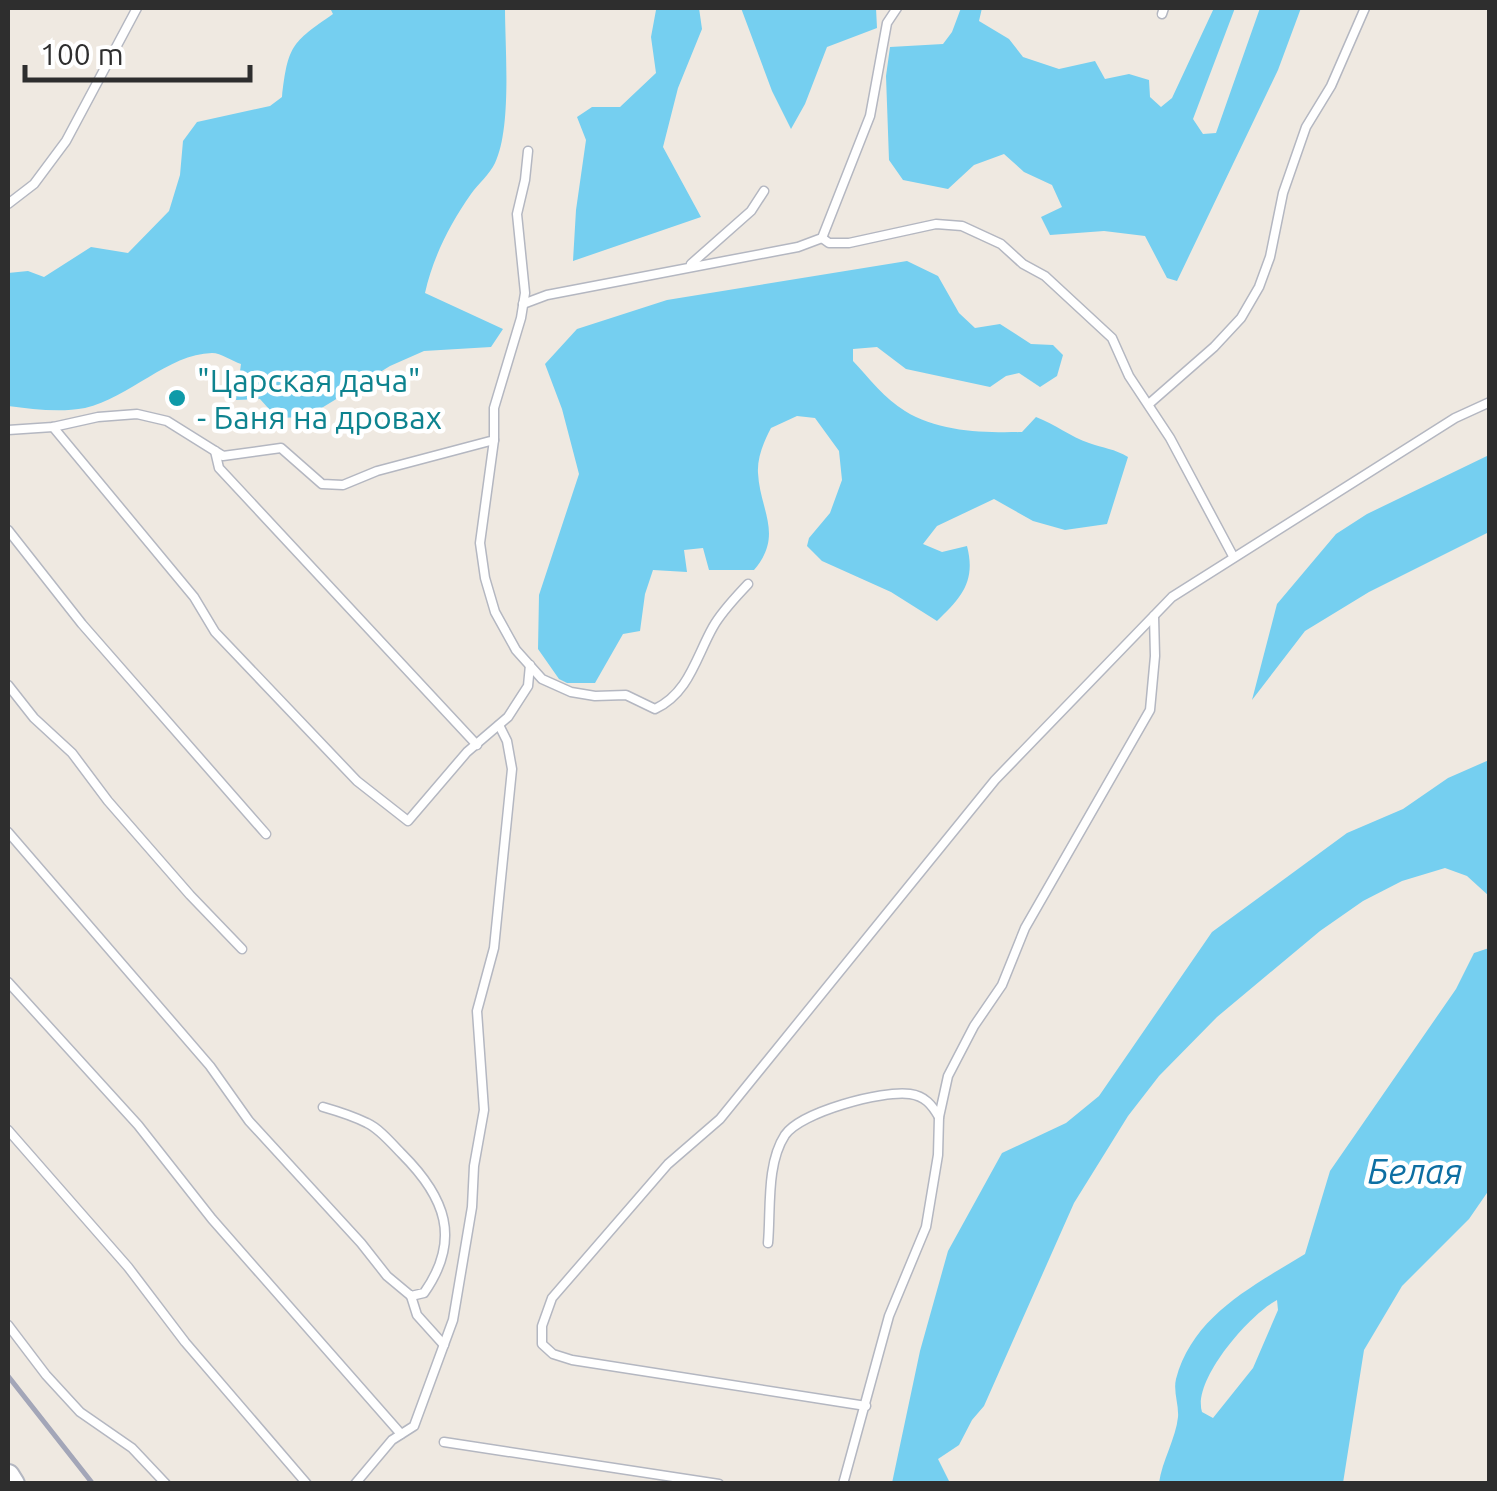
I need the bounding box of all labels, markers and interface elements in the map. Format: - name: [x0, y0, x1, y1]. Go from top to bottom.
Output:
- scale bar: [25, 20, 250, 82]
- text: 100 m: [40, 37, 124, 71]
- place label: "Царская дача" - Баня на дровах: [197, 362, 442, 435]
- marker: "Царская дача" - Баня на дровах: [166, 387, 188, 409]
- water label: Белая: [1368, 1151, 1462, 1191]

